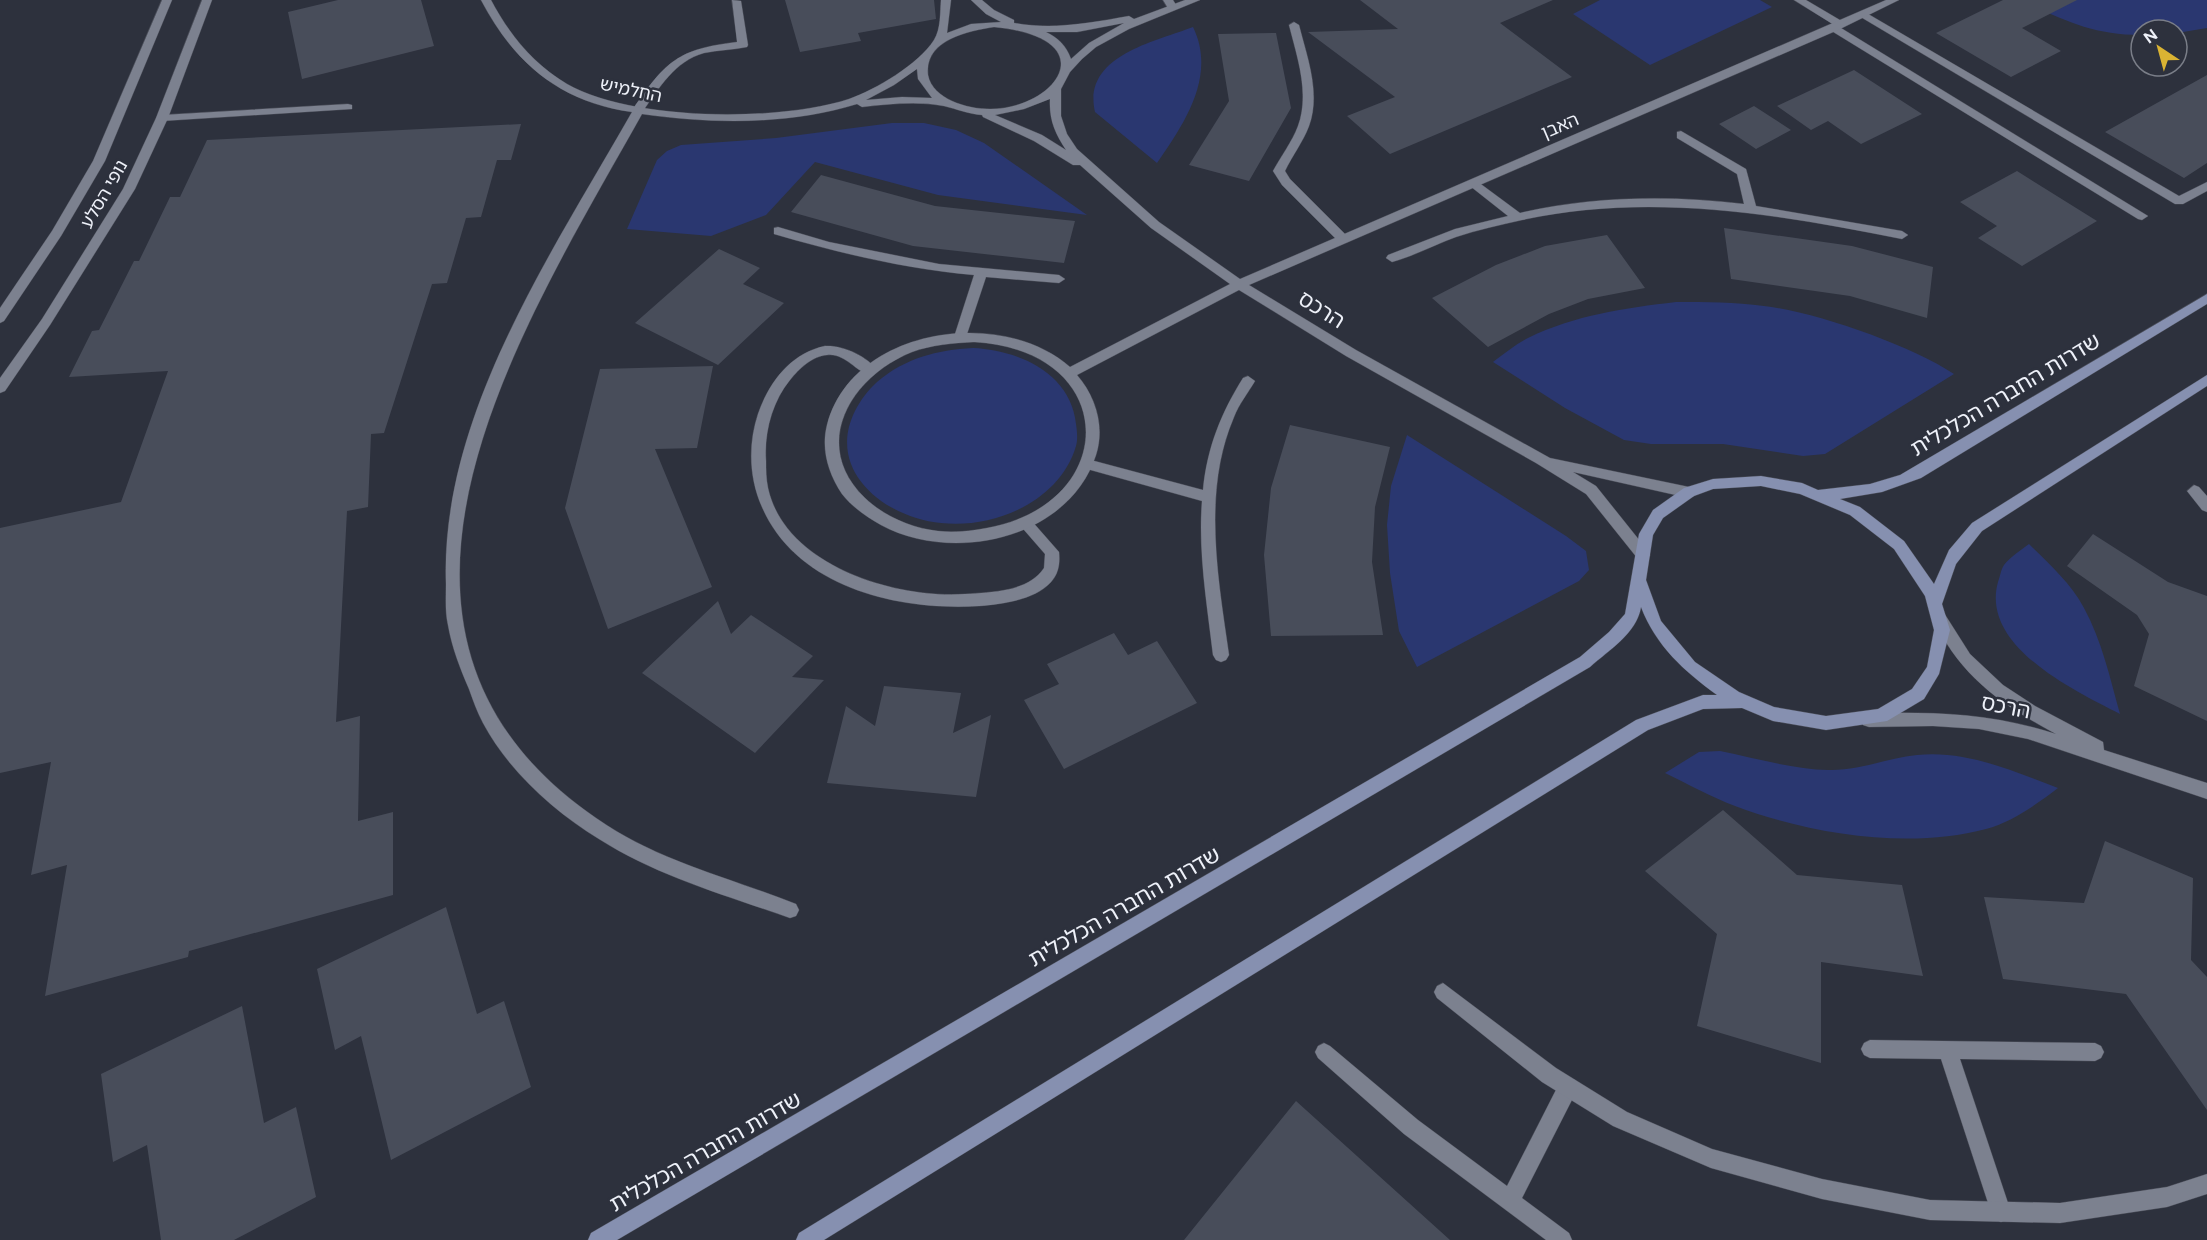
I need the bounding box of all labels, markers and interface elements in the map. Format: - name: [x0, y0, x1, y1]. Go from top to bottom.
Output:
- north arrow: [2129, 18, 2189, 78]
- text: N: [2140, 25, 2161, 48]
- street label: החלמיש: [598, 73, 664, 107]
- street label: האבן: [1538, 108, 1582, 144]
- street label: נופי הסלע: [76, 156, 132, 232]
- street label: הרכס: [1293, 285, 1350, 334]
- street label: שדרות החברה הכלכלית: [1905, 327, 2105, 462]
- street label: הרכס: [1979, 688, 2033, 725]
- street label: שדרות החברה הכלכלית: [1024, 841, 1225, 972]
- street label: שדרות החברה הכלכלית: [605, 1086, 806, 1217]

